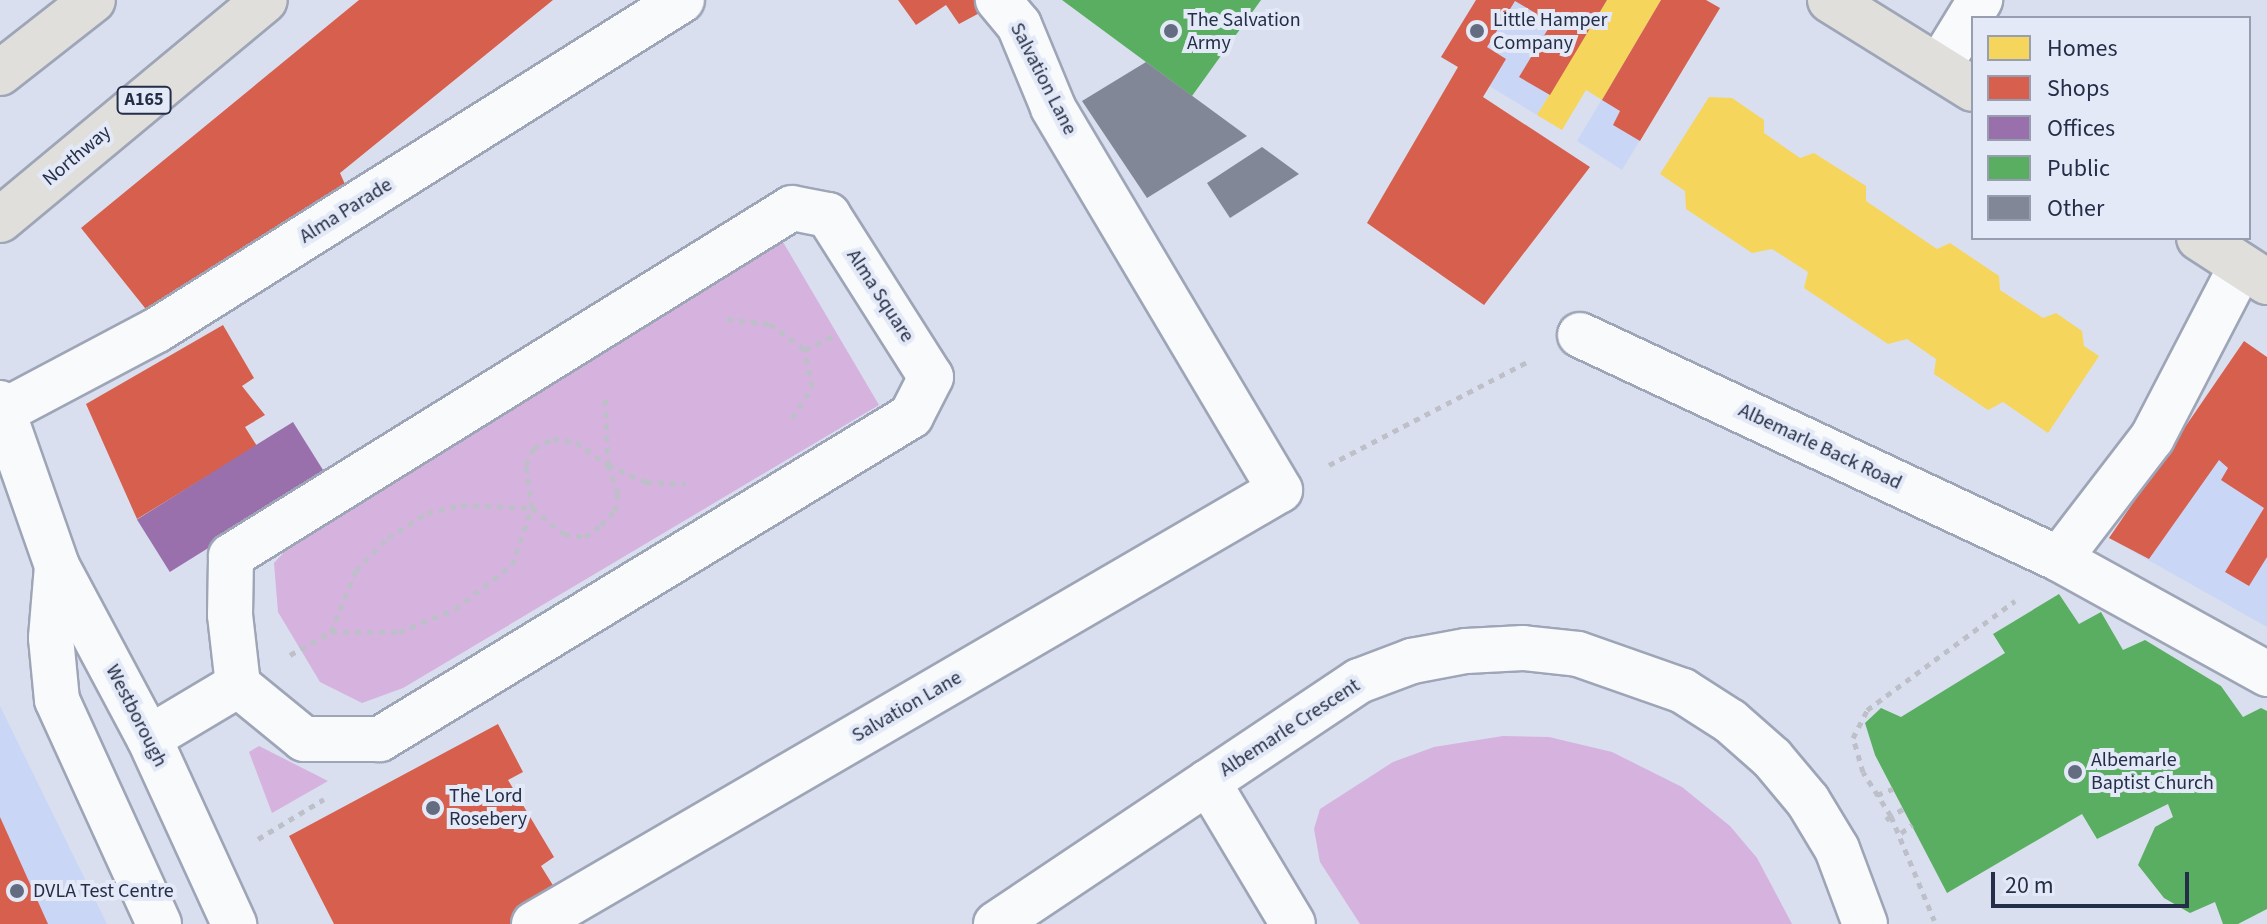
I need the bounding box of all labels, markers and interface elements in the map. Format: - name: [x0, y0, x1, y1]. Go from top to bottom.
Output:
- place label: The Salvation Army: [1187, 8, 1301, 55]
- place label: Little Hamper Company: [1493, 8, 1607, 55]
- legend: [1971, 16, 2251, 240]
- street label: Salvation Lane: [1004, 19, 1082, 139]
- marker: The Salvation Army: [1162, 22, 1180, 40]
- marker: Little Hamper Company: [1468, 22, 1486, 40]
- text: Homes: [2047, 31, 2118, 66]
- text: Shops: [2047, 71, 2109, 106]
- road number: A165: [116, 86, 172, 114]
- text: Offices: [2047, 111, 2115, 146]
- street label: Northway: [38, 120, 116, 192]
- text: Public: [2047, 151, 2110, 186]
- street label: Alma Parade: [295, 173, 397, 249]
- text: Other: [2047, 191, 2104, 226]
- street label: Alma Square: [841, 245, 919, 347]
- street label: Albemarle Back Road: [1735, 399, 1905, 495]
- street label: Westborough: [100, 661, 172, 771]
- street label: Salvation Lane: [848, 666, 966, 748]
- street label: Albemarle Crescent: [1215, 674, 1365, 782]
- place label: Albemarle Baptist Church: [2091, 748, 2214, 795]
- marker: Albemarle Baptist Church: [2066, 763, 2084, 781]
- place label: The Lord Rosebery: [449, 784, 527, 831]
- marker: The Lord Rosebery: [424, 799, 442, 817]
- scale bar: [1995, 856, 2193, 906]
- text: 20 m: [2005, 868, 2054, 903]
- place label: DVLA Test Centre: [33, 879, 174, 903]
- marker: DVLA Test Centre: [8, 882, 26, 900]

